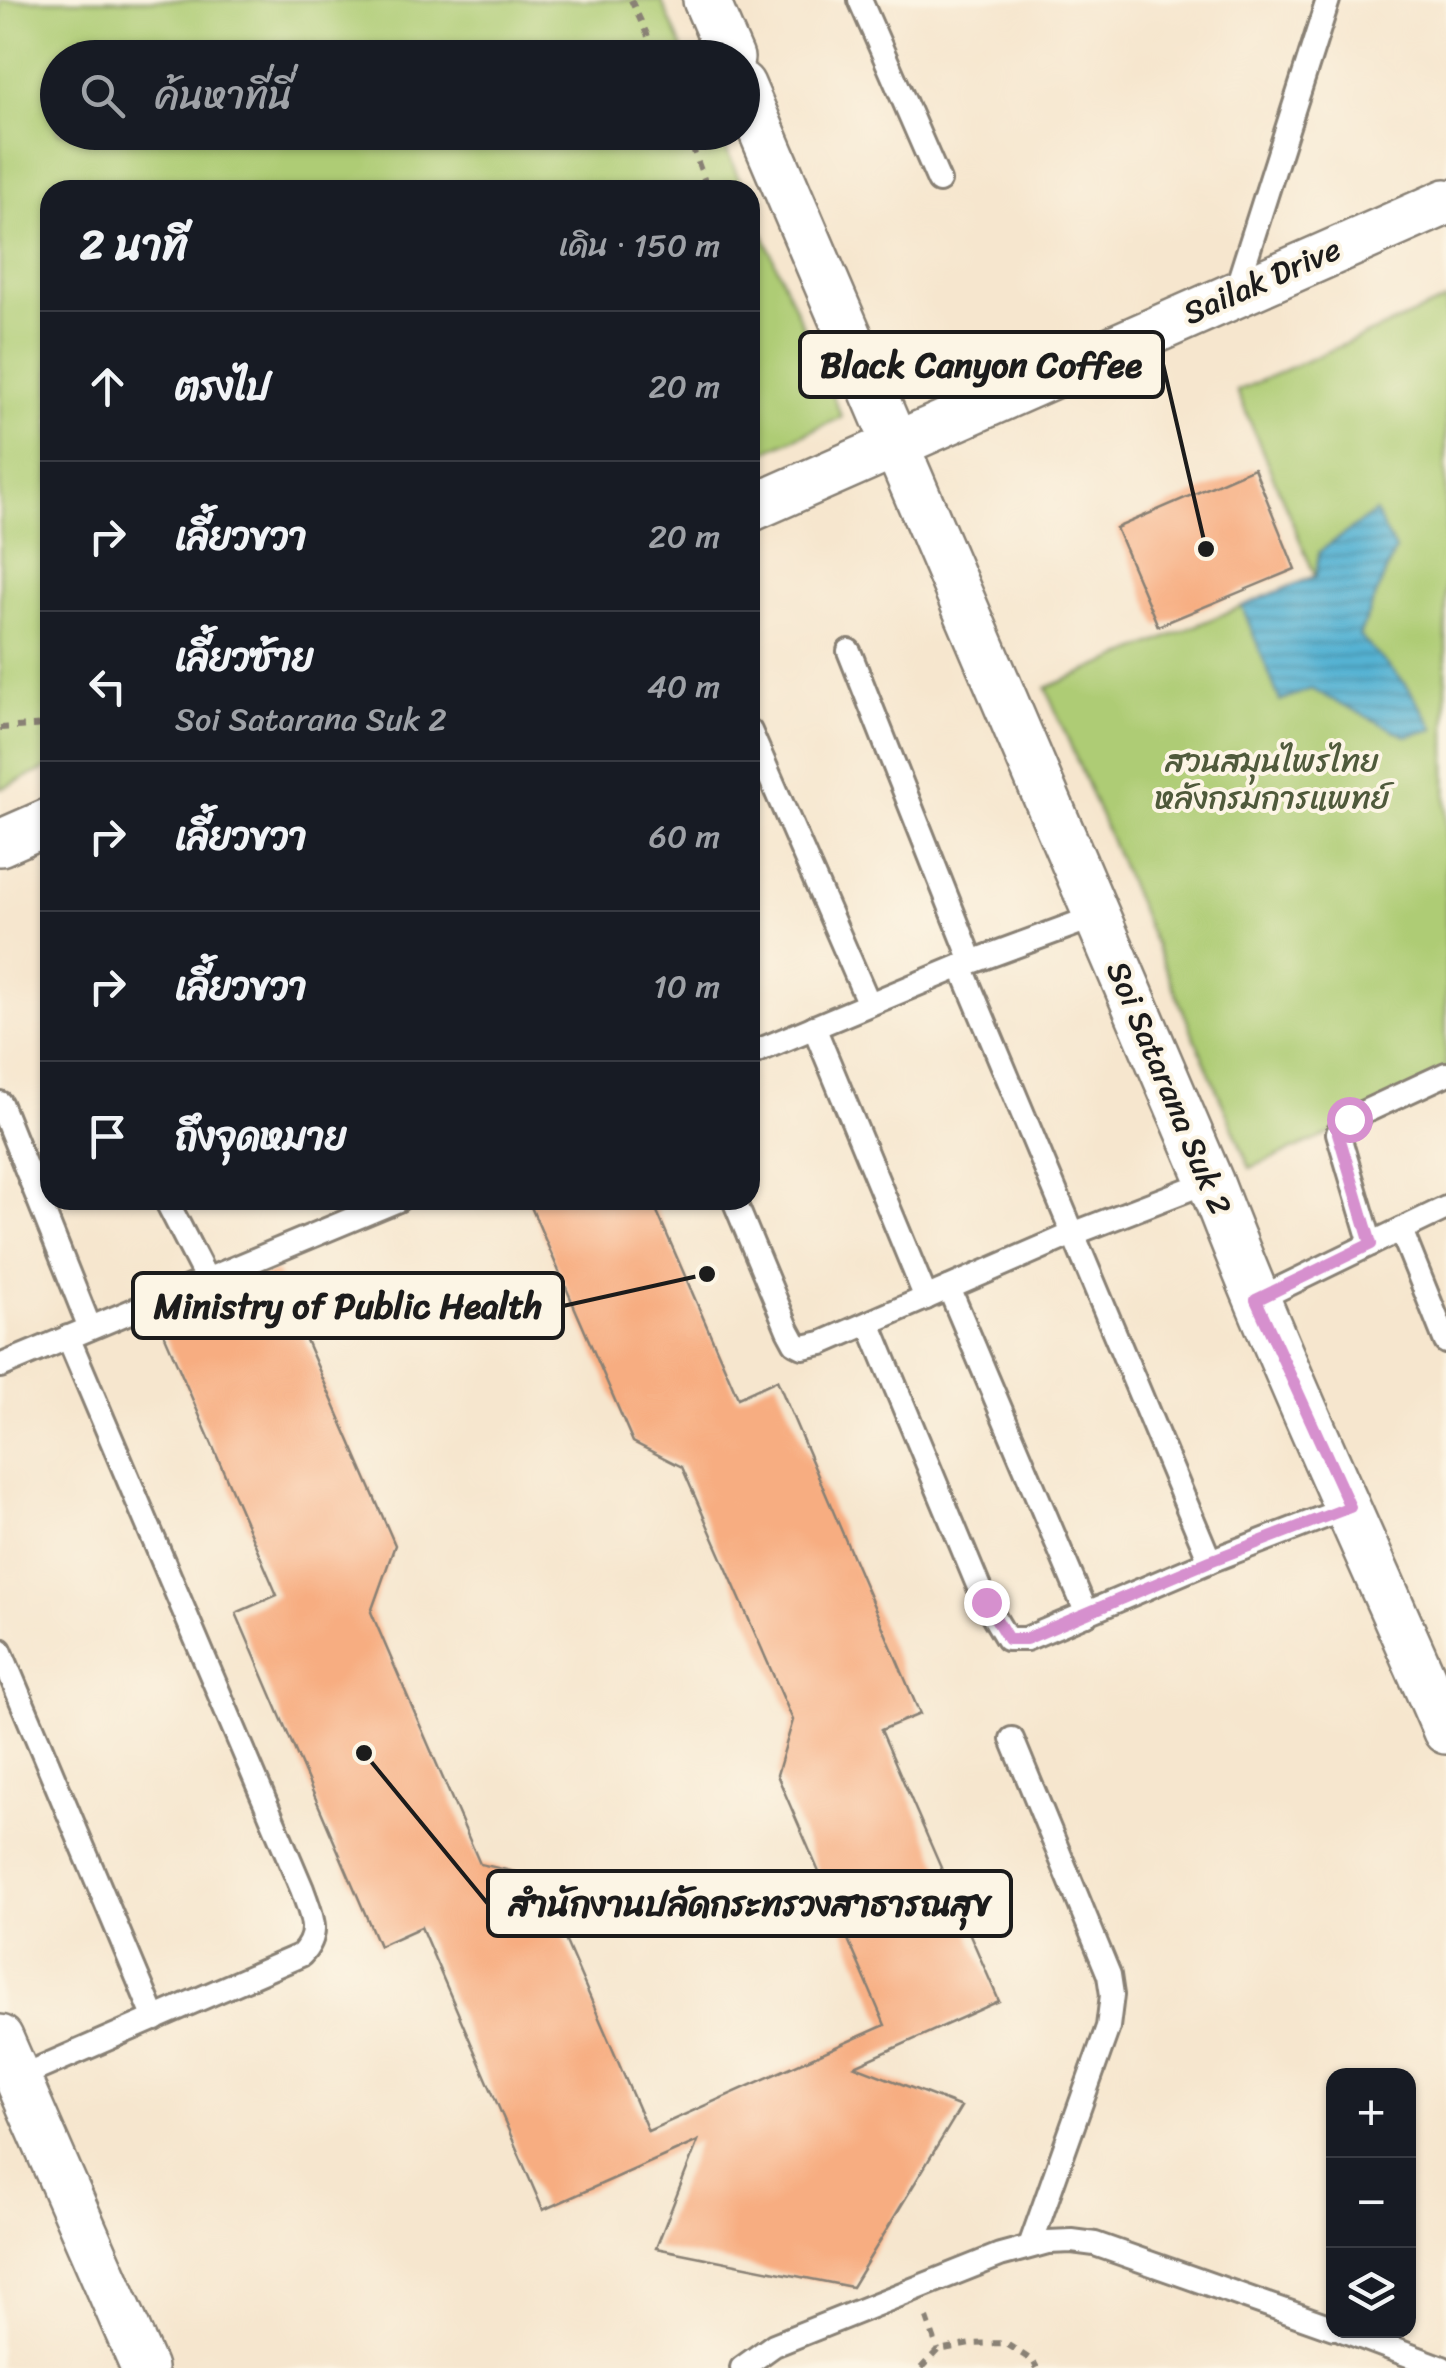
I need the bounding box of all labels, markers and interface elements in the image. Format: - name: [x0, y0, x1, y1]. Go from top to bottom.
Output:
- search box: [40, 40, 760, 150]
- text: ค้นหาที่นี่: [155, 62, 292, 129]
- icon: search: [75, 68, 130, 123]
- text: 2 นาที: [80, 208, 188, 282]
- text: เดิน · 150 m: [559, 217, 720, 274]
- street label: Sailak Drive: [1174, 221, 1350, 341]
- callout: Black Canyon Coffee: [800, 332, 1163, 397]
- text: Black Canyon Coffee: [820, 334, 1142, 396]
- text: ตรงไป: [175, 353, 270, 420]
- text: 20 m: [648, 358, 720, 415]
- icon: ahead: [80, 359, 135, 414]
- text: เลี้ยวขวา: [175, 503, 307, 570]
- text: 20 m: [648, 508, 720, 565]
- icon: right: [80, 509, 135, 564]
- text: เลี้ยวซ้าย: [175, 624, 314, 691]
- text: 40 m: [647, 658, 720, 715]
- icon: left: [80, 659, 135, 714]
- text: Soi Satarana Suk 2: [175, 691, 447, 748]
- park label: สวนสมุนไพรไทย หลังกรมการแพทย์: [1155, 733, 1395, 827]
- text: เลี้ยวขวา: [175, 803, 307, 870]
- text: 60 m: [649, 808, 720, 865]
- icon: right: [80, 809, 135, 864]
- street label: Soi Satarana Suk 2: [1090, 952, 1248, 1224]
- text: เลี้ยวขวา: [175, 953, 307, 1020]
- text: 10 m: [653, 958, 720, 1015]
- icon: right: [80, 959, 135, 1014]
- route start: [1327, 1097, 1373, 1143]
- text: ถึงจุดหมาย: [175, 1103, 347, 1170]
- icon: arrive: [80, 1109, 135, 1164]
- callout: Ministry of Public Health: [133, 1273, 563, 1338]
- text: Ministry of Public Health: [153, 1275, 542, 1337]
- route end: [964, 1580, 1010, 1626]
- callout: สำนักงานปลัดกระทรวงสาธารณสุข: [488, 1871, 1011, 1936]
- text: สำนักงานปลัดกระทรวงสาธารณสุข: [508, 1873, 993, 1935]
- map controls: [1326, 2068, 1416, 2338]
- button: +: [1326, 2068, 1416, 2158]
- button: −: [1326, 2158, 1416, 2248]
- button: layers: [1326, 2248, 1416, 2338]

